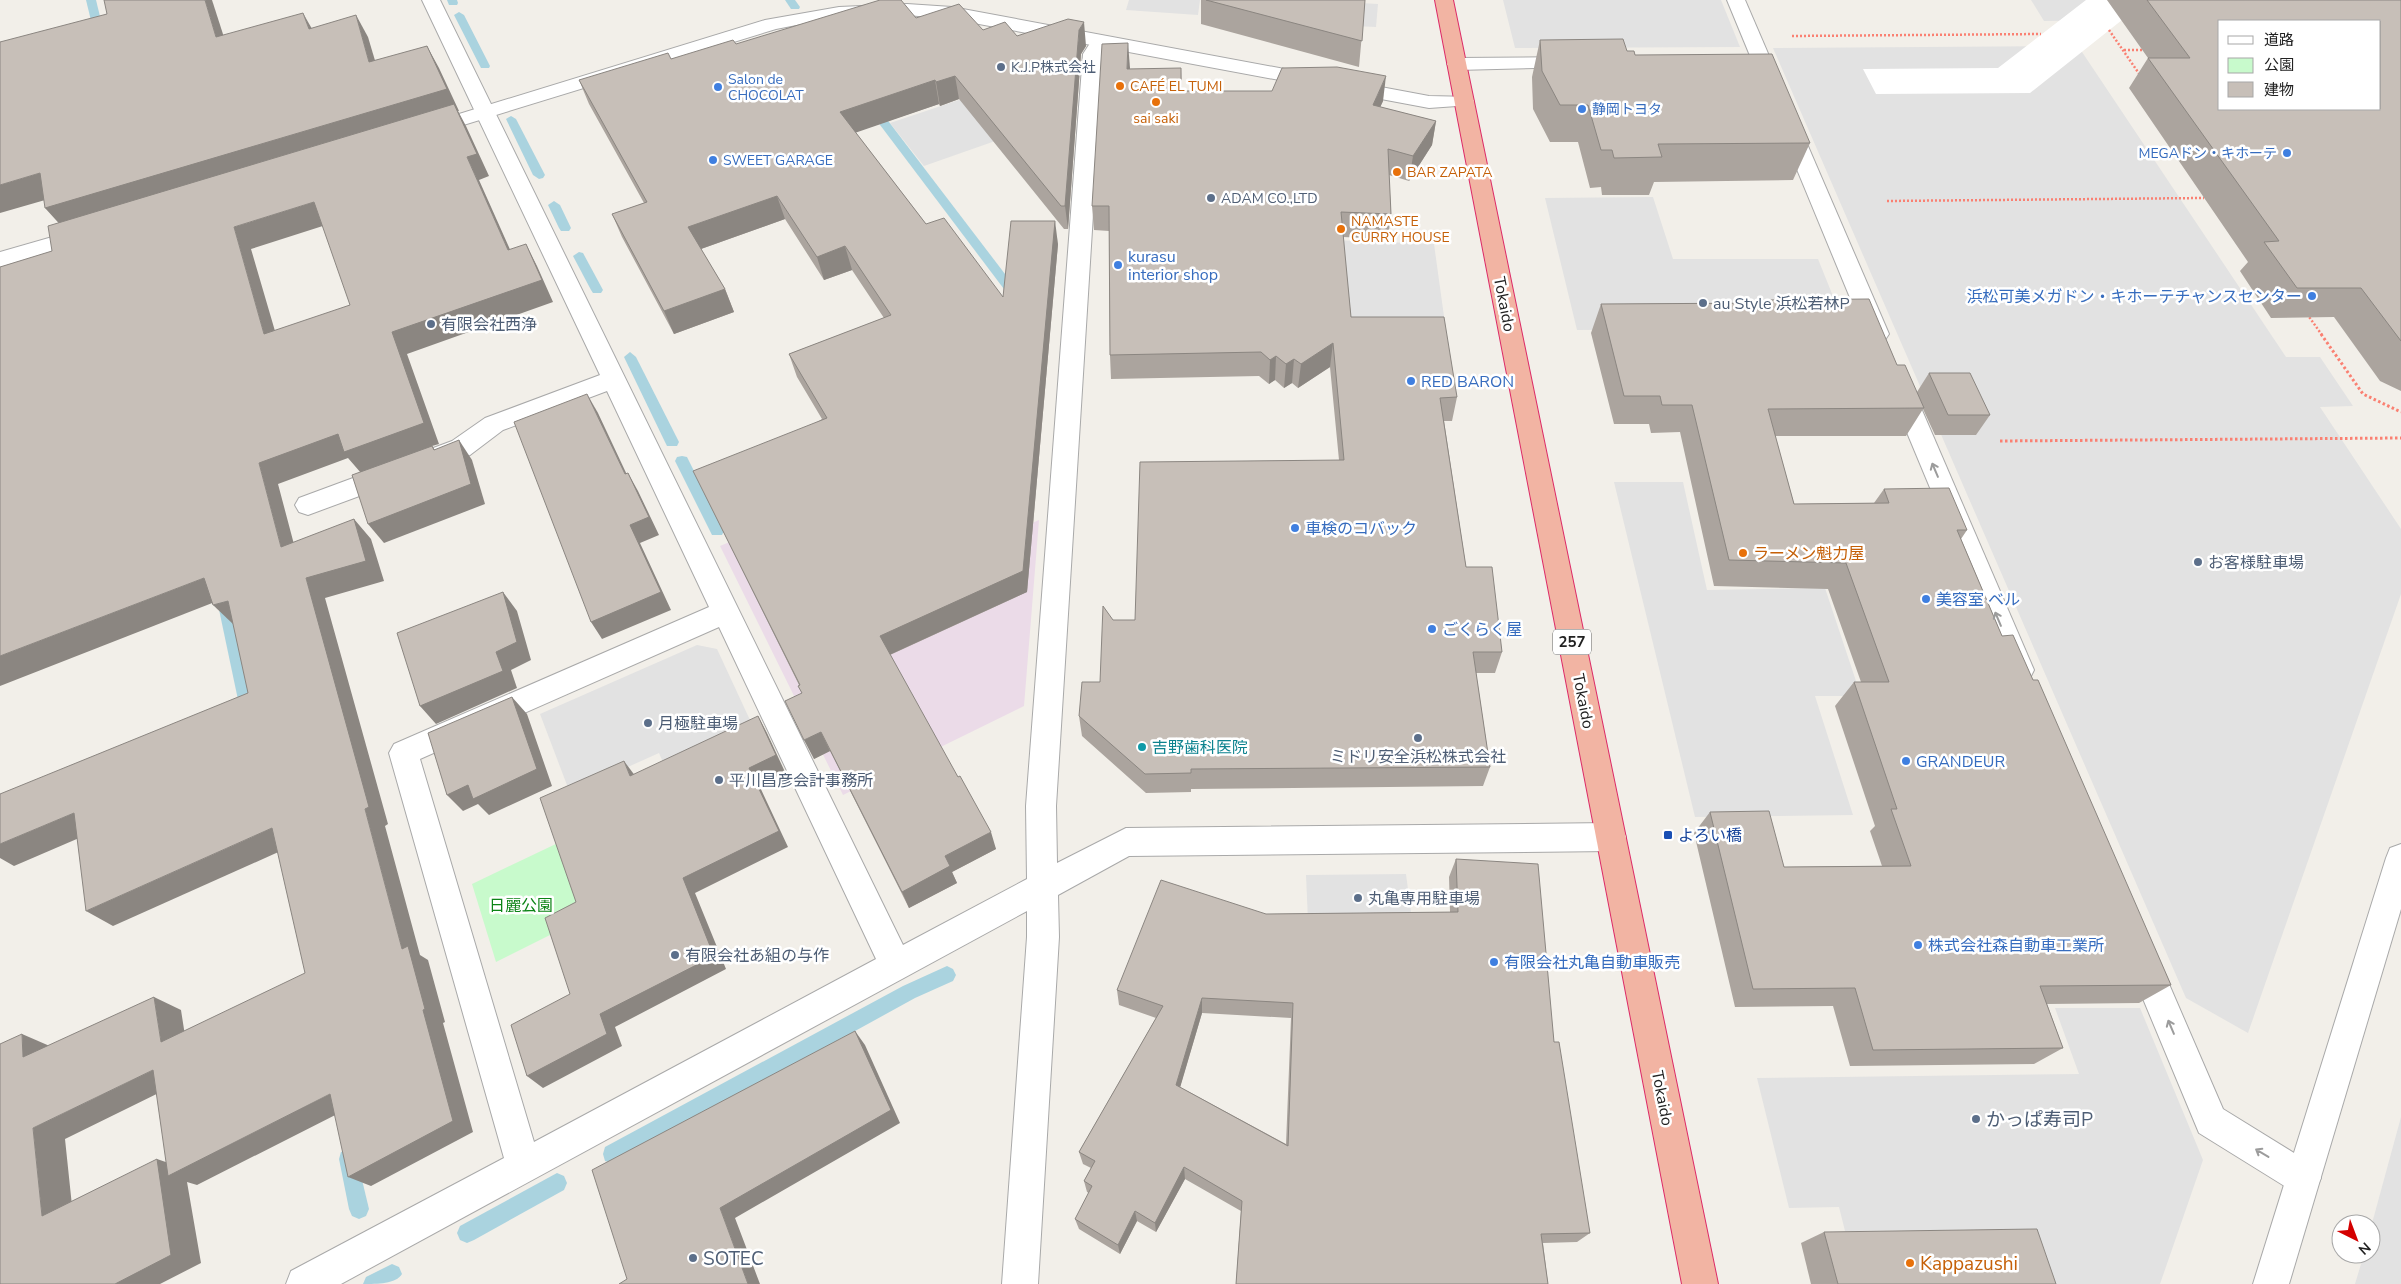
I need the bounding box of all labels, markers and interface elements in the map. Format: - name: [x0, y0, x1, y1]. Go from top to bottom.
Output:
- legend: [2218, 20, 2381, 110]
- text: 道路: [2264, 30, 2294, 50]
- text: 公園: [2264, 55, 2294, 75]
- place label: K.J.P株式会社: [1011, 58, 1096, 77]
- marker: K.J.P株式会社: [995, 61, 1007, 73]
- place label: Salon de CHOCOLAT: [728, 70, 804, 105]
- place label: CAFÉ EL TUMI: [1130, 77, 1222, 96]
- marker: CAFÉ EL TUMI: [1114, 80, 1126, 92]
- text: 建物: [2264, 80, 2294, 100]
- marker: Salon de CHOCOLAT: [712, 81, 724, 93]
- marker: sai saki: [1150, 96, 1162, 108]
- place label: 静岡トヨタ: [1592, 100, 1662, 119]
- marker: 静岡トヨタ: [1576, 103, 1588, 115]
- place label: sai saki: [1133, 109, 1179, 128]
- place label: MEGAドン・キホーテ: [2139, 144, 2277, 163]
- marker: MEGAドン・キホーテ: [2281, 147, 2293, 159]
- place label: SWEET GARAGE: [723, 151, 833, 170]
- marker: SWEET GARAGE: [707, 154, 719, 166]
- place label: BAR ZAPATA: [1407, 163, 1492, 182]
- marker: BAR ZAPATA: [1391, 166, 1403, 178]
- place label: ADAM CO.,LTD: [1221, 189, 1318, 208]
- marker: ADAM CO.,LTD: [1205, 192, 1217, 204]
- place label: NAMASTE CURRY HOUSE: [1351, 212, 1450, 247]
- marker: NAMASTE CURRY HOUSE: [1335, 223, 1347, 235]
- place label: kurasu interior shop: [1128, 246, 1218, 286]
- marker: kurasu interior shop: [1112, 259, 1124, 271]
- street label: Tokaido: [1488, 275, 1520, 334]
- place label: 浜松可美メガドン・キホーテチャンスセンター: [1966, 286, 2302, 308]
- marker: 浜松可美メガドン・キホーテチャンスセンター: [2306, 290, 2318, 302]
- place label: au Style 浜松若林P: [1713, 293, 1850, 315]
- marker: au Style 浜松若林P: [1697, 297, 1709, 309]
- place label: 有限会社西浄: [441, 314, 537, 336]
- marker: 有限会社西浄: [425, 318, 437, 330]
- place label: RED BARON: [1421, 371, 1514, 393]
- marker: RED BARON: [1405, 375, 1417, 387]
- one-way arrow: [1929, 462, 1938, 477]
- place label: 車検のコバック: [1305, 518, 1417, 540]
- marker: 車検のコバック: [1289, 522, 1301, 534]
- place label: ラーメン魁力屋: [1753, 543, 1864, 565]
- marker: ラーメン魁力屋: [1737, 547, 1749, 559]
- place label: お客様駐車場: [2208, 552, 2304, 574]
- marker: お客様駐車場: [2192, 556, 2204, 568]
- place label: 美容室 ベル: [1936, 589, 2020, 611]
- marker: 美容室 ベル: [1920, 593, 1932, 605]
- one-way arrow: [1993, 612, 2003, 627]
- place label: ごくらく屋: [1442, 619, 1522, 641]
- marker: ごくらく屋: [1426, 623, 1438, 635]
- road number: 257: [1553, 630, 1591, 654]
- street label: Tokaido: [1567, 672, 1599, 731]
- place label: 月極駐車場: [658, 713, 738, 735]
- marker: 月極駐車場: [642, 717, 654, 729]
- marker: ミドリ安全浜松株式会社: [1412, 732, 1424, 744]
- place label: 吉野歯科医院: [1152, 737, 1248, 759]
- marker: 吉野歯科医院: [1136, 741, 1148, 753]
- place label: ミドリ安全浜松株式会社: [1330, 746, 1506, 768]
- place label: GRANDEUR: [1916, 751, 2005, 773]
- marker: GRANDEUR: [1900, 755, 1912, 767]
- place label: 平川昌彦会計事務所: [729, 770, 873, 792]
- marker: 平川昌彦会計事務所: [713, 774, 725, 786]
- place label: よろい橋: [1678, 825, 1742, 847]
- marker: よろい橋: [1662, 829, 1674, 841]
- place label: 丸亀専用駐車場: [1368, 888, 1480, 910]
- marker: 丸亀専用駐車場: [1352, 892, 1364, 904]
- park label: 日麗公園: [489, 895, 553, 917]
- place label: 株式会社森自動車工業所: [1928, 935, 2104, 957]
- marker: 株式会社森自動車工業所: [1912, 939, 1924, 951]
- place label: 有限会社あ組の与作: [685, 945, 829, 967]
- marker: 有限会社あ組の与作: [669, 949, 681, 961]
- place label: 有限会社丸亀自動車販売: [1504, 952, 1680, 974]
- marker: 有限会社丸亀自動車販売: [1488, 956, 1500, 968]
- one-way arrow: [2166, 1019, 2175, 1035]
- street label: Tokaido: [1646, 1069, 1678, 1128]
- place label: かっぱ寿司P: [1986, 1107, 2093, 1133]
- marker: かっぱ寿司P: [1970, 1113, 1982, 1125]
- one-way arrow: [2255, 1147, 2269, 1157]
- north arrow: [2331, 1214, 2381, 1264]
- text: N: [2354, 1238, 2375, 1259]
- place label: SOTEC: [703, 1246, 764, 1272]
- place label: Kappazushi: [1920, 1251, 2018, 1277]
- marker: SOTEC: [687, 1252, 699, 1264]
- marker: Kappazushi: [1904, 1257, 1916, 1269]

